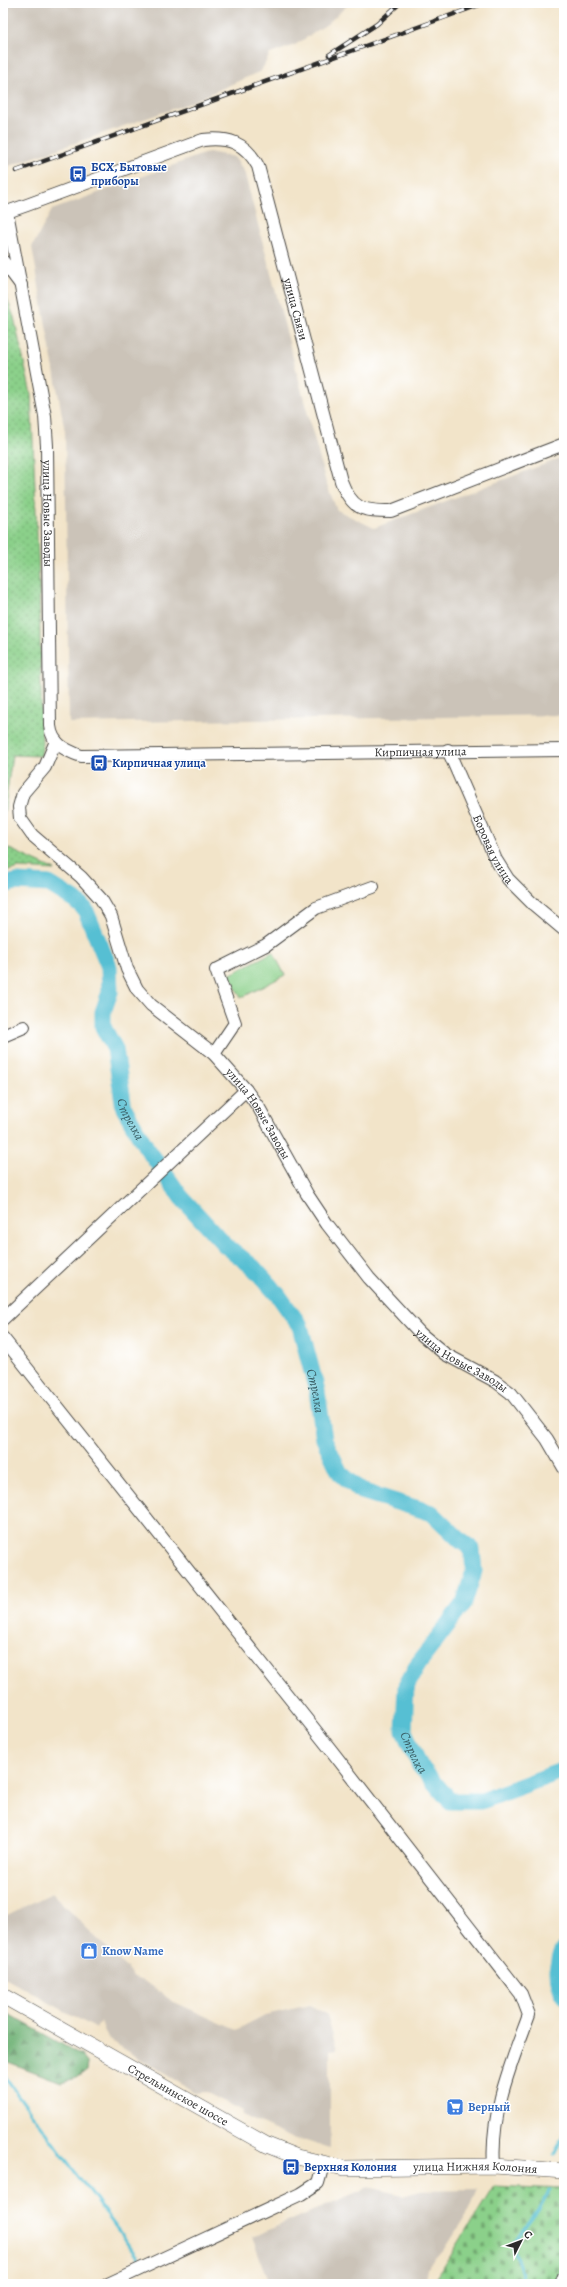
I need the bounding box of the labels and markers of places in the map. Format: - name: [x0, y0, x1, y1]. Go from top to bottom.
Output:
- place label: БСХ, Бытовые приборы: [91, 159, 167, 189]
- bus stop icon: БСХ, Бытовые приборы: [68, 164, 88, 184]
- bus stop icon: Кирпичная улица: [89, 753, 109, 773]
- place label: Кирпичная улица: [112, 755, 206, 771]
- shop icon: Know Name: [79, 1941, 99, 1961]
- place label: Know Name: [102, 1943, 164, 1959]
- supermarket icon: Верный: [445, 2097, 465, 2117]
- place label: Верный: [468, 2099, 510, 2115]
- bus stop icon: Верхняя Колония: [281, 2157, 301, 2177]
- place label: Верхняя Колония: [304, 2159, 397, 2175]

